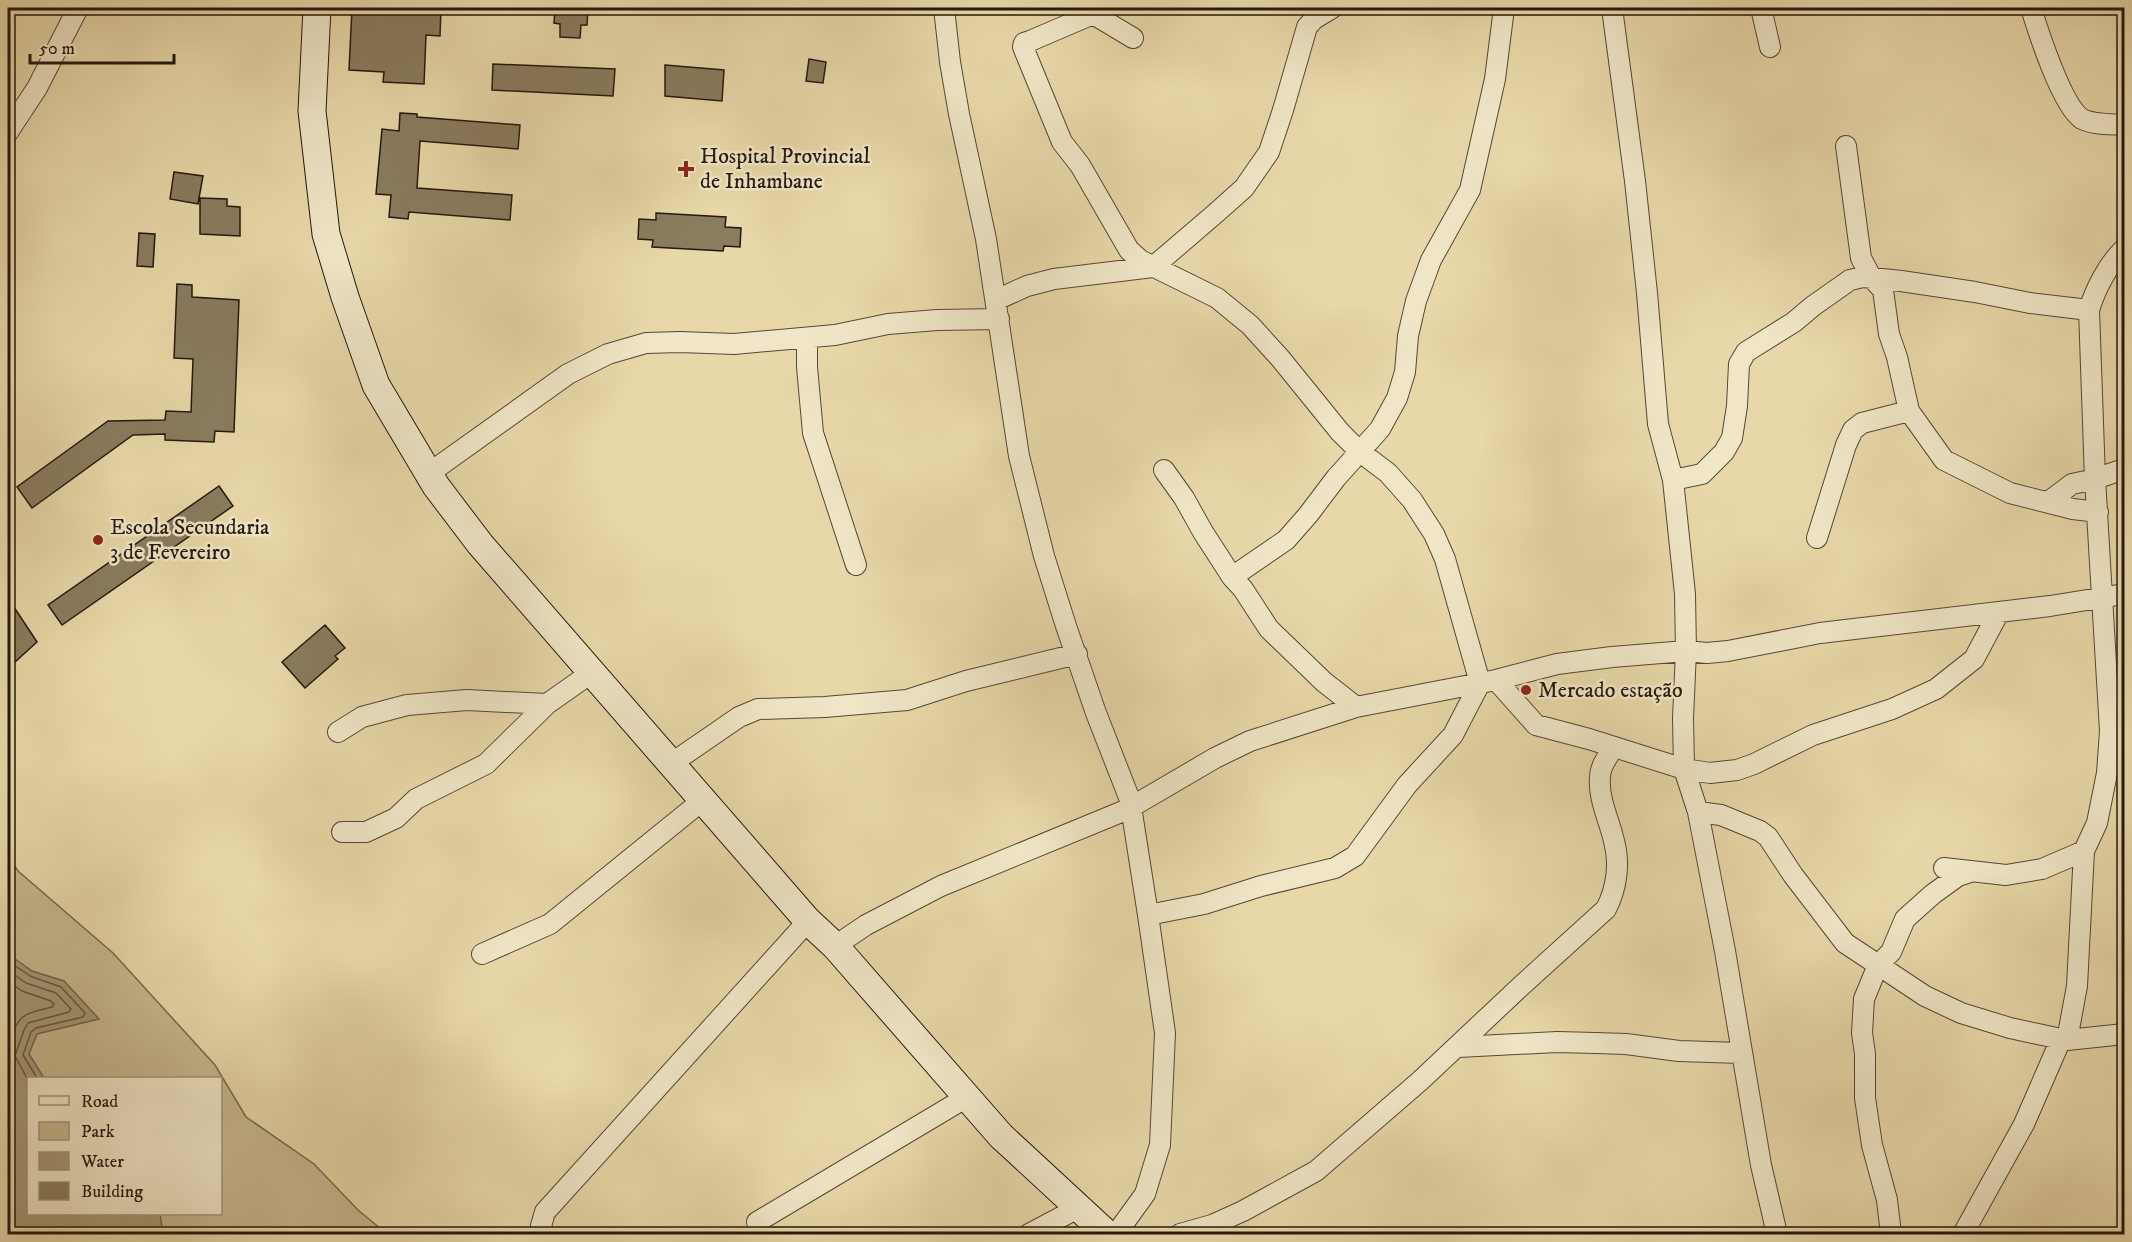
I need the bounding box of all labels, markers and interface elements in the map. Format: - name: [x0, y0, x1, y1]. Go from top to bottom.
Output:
- scale bar: [30, 27, 174, 65]
- text: 50 m: [39, 38, 75, 60]
- place label: Hospital Provincial de Inhambane: [700, 143, 870, 195]
- marker: Hospital Provincial de Inhambane: [677, 160, 695, 178]
- place label: Escola Secundaria 3 de Fevereiro: [110, 514, 270, 566]
- marker: Escola Secundaria 3 de Fevereiro: [91, 533, 105, 547]
- place label: Mercado estação: [1538, 677, 1683, 704]
- marker: Mercado estação: [1519, 683, 1533, 697]
- legend: [27, 1077, 222, 1215]
- text: Road: [81, 1091, 118, 1113]
- text: Park: [81, 1121, 115, 1143]
- text: Water: [80, 1151, 124, 1173]
- text: Building: [81, 1181, 143, 1203]

